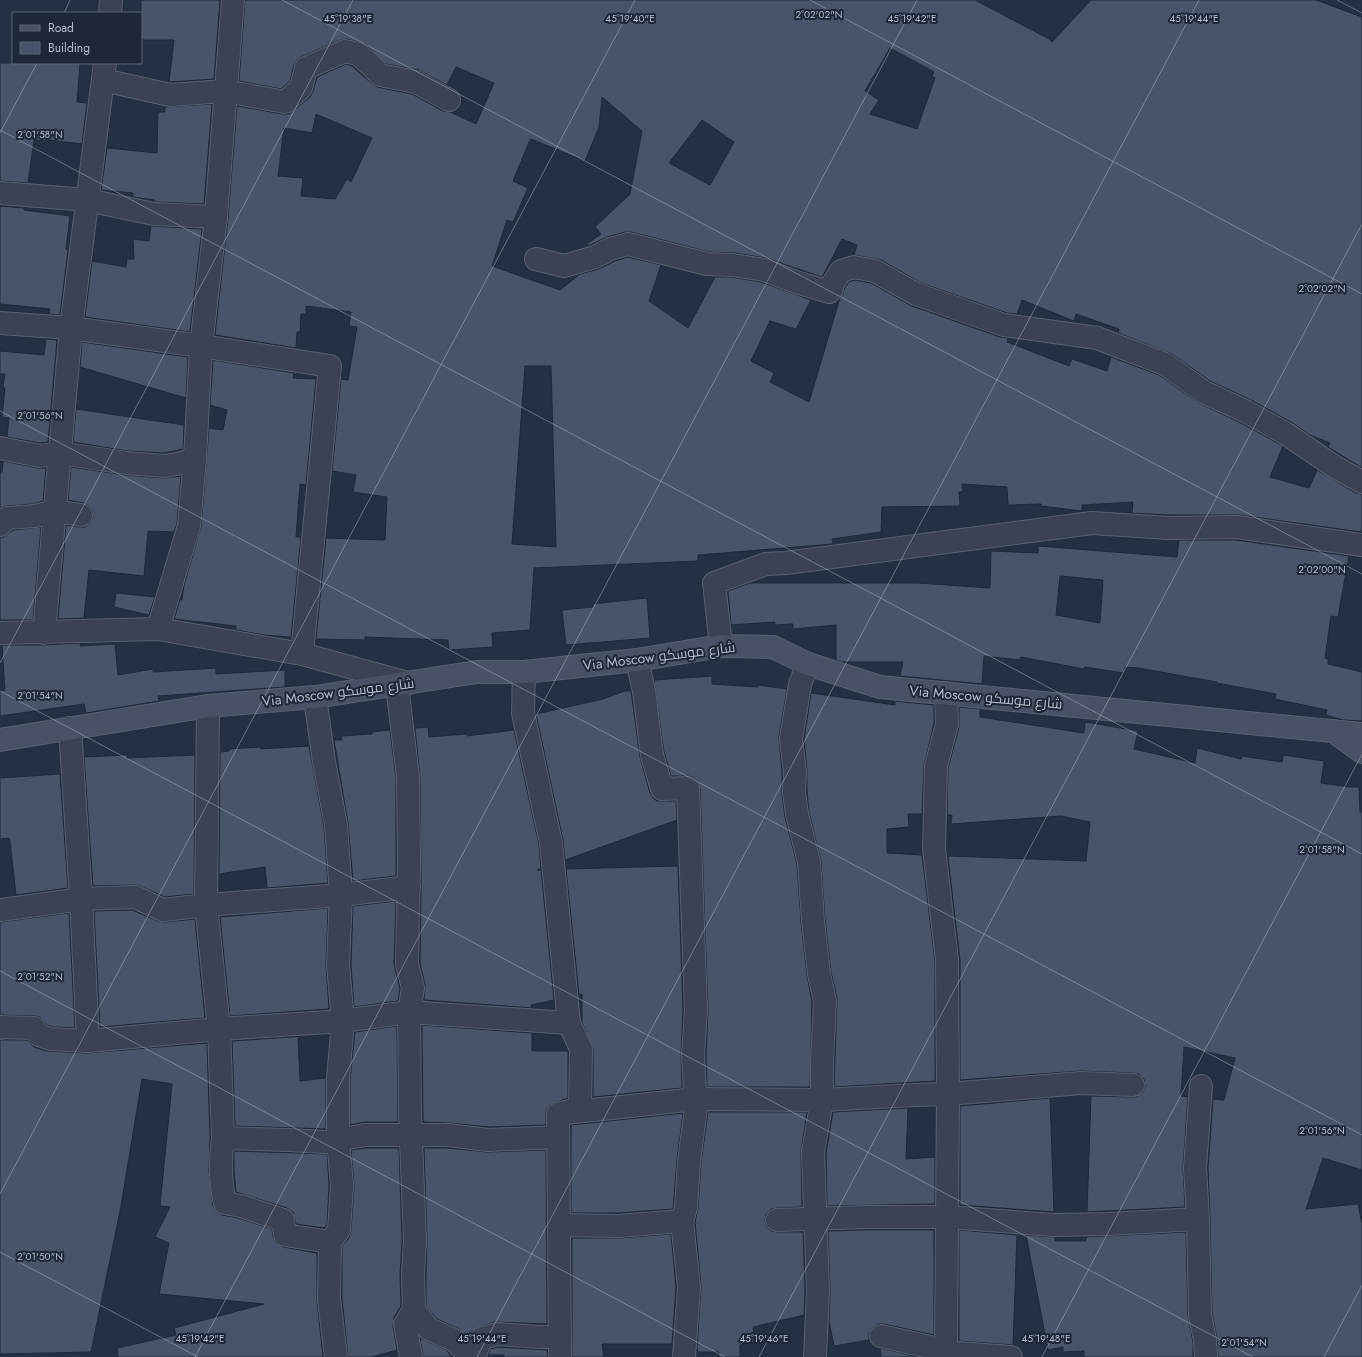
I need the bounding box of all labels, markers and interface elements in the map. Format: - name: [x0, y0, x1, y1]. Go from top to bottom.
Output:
- text: 2°02'02"N: [795, 7, 843, 22]
- text: 45°19'38"E: [324, 11, 372, 26]
- text: 45°19'40"E: [605, 11, 655, 26]
- text: 45°19'42"E: [887, 11, 937, 26]
- text: 45°19'44"E: [1169, 11, 1219, 26]
- legend: [12, 12, 142, 64]
- text: Road: [48, 19, 74, 37]
- text: Building: [48, 39, 90, 57]
- text: 2°01'58"N: [17, 127, 63, 142]
- text: 2°02'02"N: [1298, 281, 1346, 296]
- text: 2°01'56"N: [17, 408, 63, 423]
- text: 2°02'00"N: [1298, 562, 1346, 577]
- street label: Via Moscow شارع موسكو: [582, 637, 736, 675]
- street label: Via Moscow شارع موسكو: [261, 673, 415, 711]
- street label: Via Moscow شارع موسكو: [909, 680, 1063, 714]
- text: 2°01'54"N: [17, 688, 63, 703]
- text: 2°01'58"N: [1299, 842, 1345, 857]
- text: 2°01'52"N: [17, 969, 63, 984]
- text: 2°01'56"N: [1299, 1123, 1345, 1138]
- text: 2°01'50"N: [17, 1249, 63, 1264]
- text: 45°19'42"E: [175, 1331, 225, 1346]
- text: 45°19'44"E: [457, 1331, 507, 1346]
- text: 45°19'46"E: [739, 1331, 789, 1346]
- text: 45°19'48"E: [1022, 1331, 1070, 1346]
- text: 2°01'54"N: [1221, 1335, 1267, 1350]

